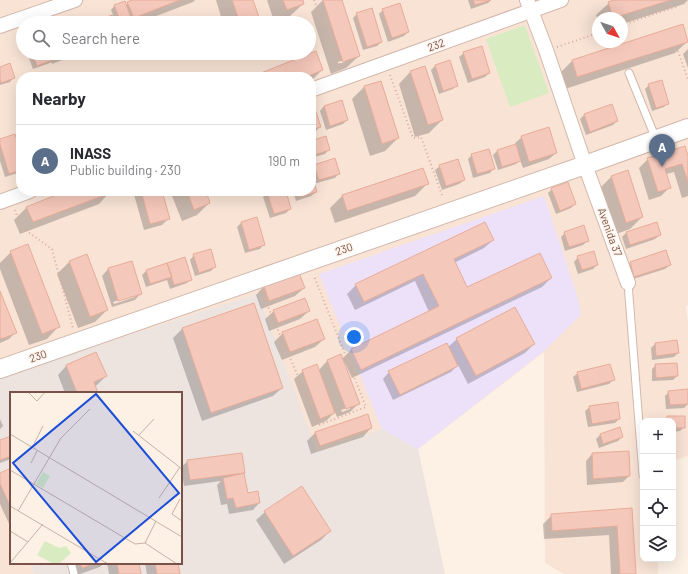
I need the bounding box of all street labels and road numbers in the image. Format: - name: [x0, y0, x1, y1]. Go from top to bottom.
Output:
- street label: 232: [425, 35, 446, 54]
- street label: Avenida 37: [596, 206, 625, 258]
- street label: 230: [333, 239, 354, 258]
- street label: 230: [27, 346, 48, 365]

